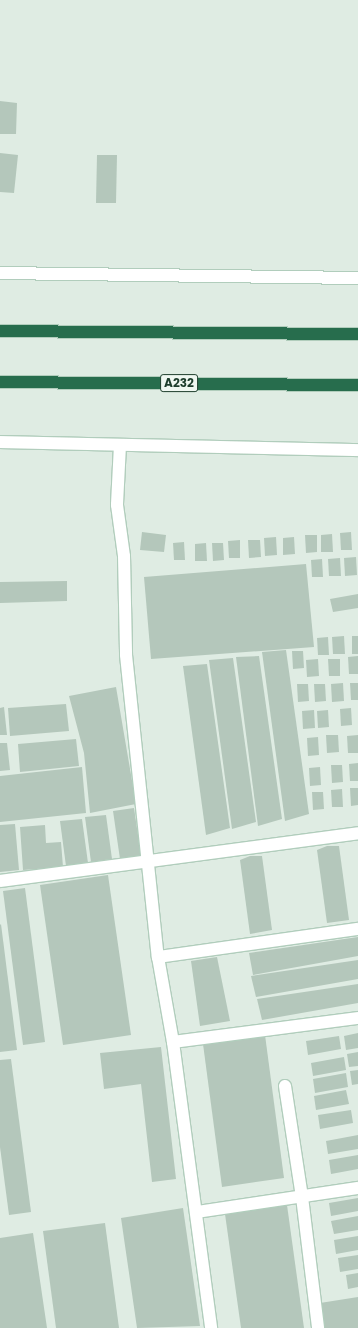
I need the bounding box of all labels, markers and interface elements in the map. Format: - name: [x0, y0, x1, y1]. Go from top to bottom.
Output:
- road number: A232: [160, 373, 198, 393]

